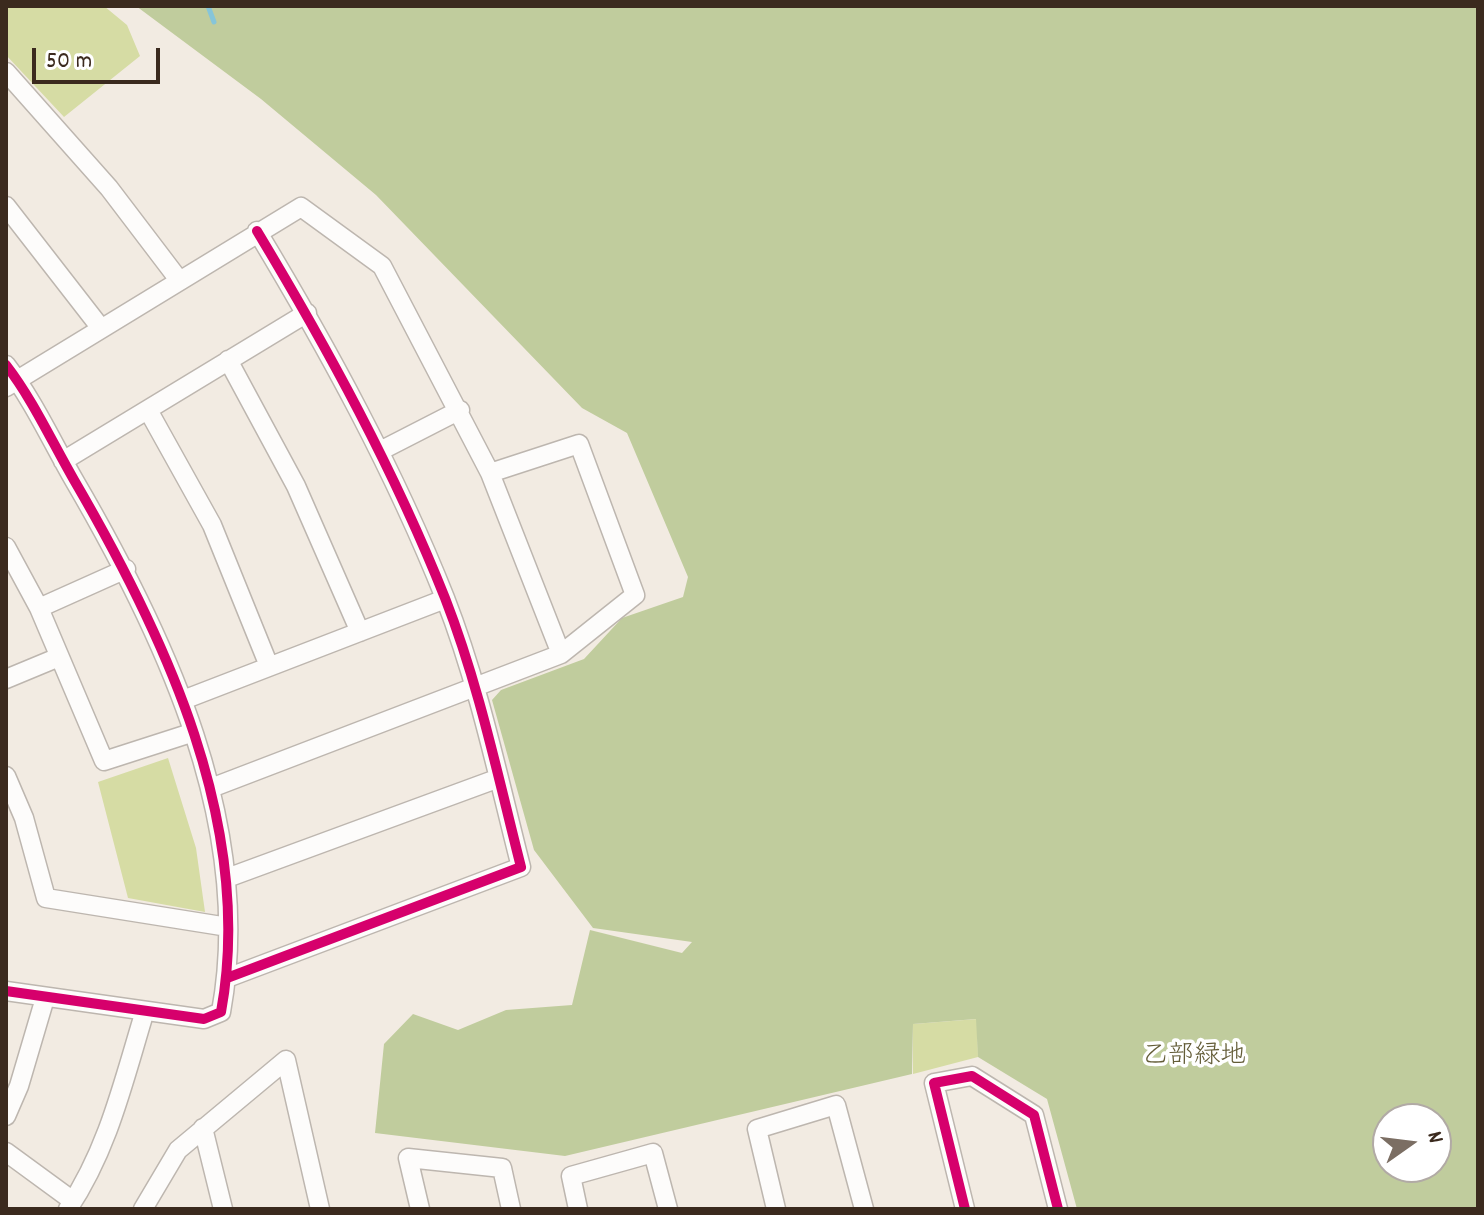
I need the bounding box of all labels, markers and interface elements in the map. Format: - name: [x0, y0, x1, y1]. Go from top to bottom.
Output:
- scale bar: [36, 32, 164, 82]
- text: 50 m: [46, 45, 92, 79]
- park label: 乙部緑地: [1142, 1042, 1246, 1074]
- north arrow: [1372, 1103, 1452, 1183]
- text: N: [1417, 1129, 1450, 1147]

